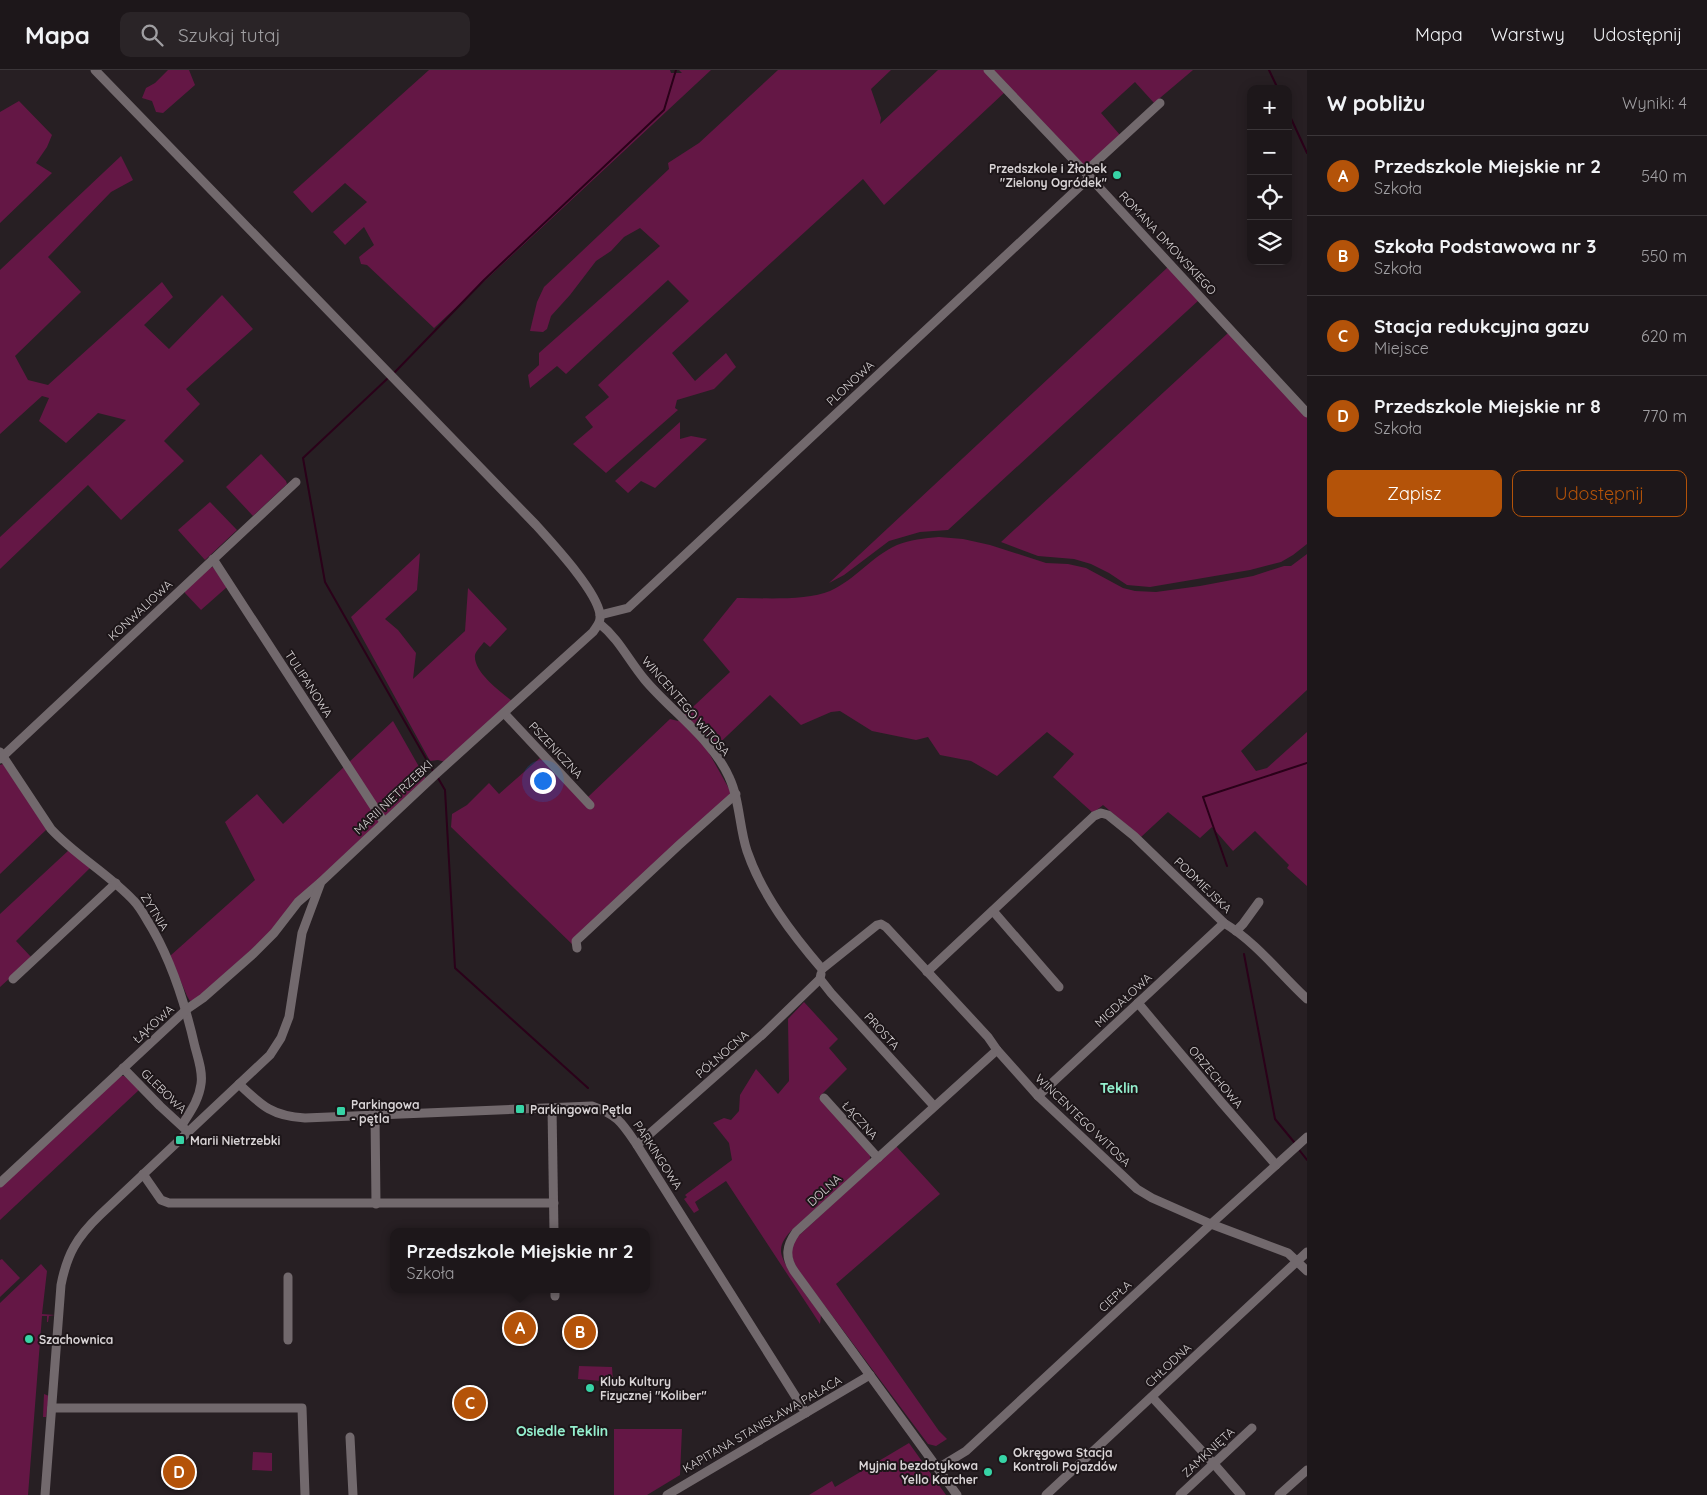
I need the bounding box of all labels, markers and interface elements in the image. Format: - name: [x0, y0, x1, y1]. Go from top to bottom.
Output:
- search box: [120, 12, 470, 57]
- text: Mapa: [25, 20, 90, 50]
- icon: search: [138, 21, 166, 49]
- text: Szukaj tutaj: [178, 23, 281, 47]
- text: Mapa: [1415, 23, 1463, 46]
- text: Warstwy: [1491, 23, 1565, 46]
- text: Udostępnij: [1593, 23, 1682, 46]
- map controls: [1247, 85, 1292, 265]
- button: +: [1247, 85, 1292, 130]
- text: W pobliżu: [1327, 90, 1425, 116]
- text: Wyniki: 4: [1622, 93, 1687, 113]
- button: −: [1247, 130, 1292, 175]
- text: Przedszkole Miejskie nr 2: [1374, 154, 1601, 178]
- place label: Przedszkole i Żłobek "Zielony Ogródek": [989, 161, 1107, 190]
- text: A: [1338, 166, 1348, 186]
- text: 540 m: [1641, 166, 1687, 186]
- marker: Przedszkole i Żłobek "Zielony Ogródek": [1111, 169, 1123, 181]
- button: locate: [1247, 175, 1292, 220]
- text: Szkoła: [1374, 178, 1422, 198]
- street label: ROMANA DMOWSKIEGO: [1116, 188, 1220, 298]
- button: layers: [1247, 220, 1292, 265]
- text: Szkoła Podstawowa nr 3: [1374, 234, 1596, 258]
- text: B: [1338, 246, 1348, 266]
- text: 550 m: [1641, 246, 1687, 266]
- text: Szkoła: [1374, 258, 1422, 278]
- text: Stacja redukcyjna gazu: [1374, 314, 1589, 338]
- text: C: [1338, 326, 1348, 346]
- text: 620 m: [1641, 326, 1687, 346]
- text: Miejsce: [1374, 338, 1429, 358]
- street label: PLONOWA: [823, 357, 877, 409]
- text: Przedszkole Miejskie nr 8: [1374, 394, 1601, 418]
- text: D: [1337, 406, 1349, 426]
- text: 770 m: [1642, 406, 1687, 426]
- text: Szkoła: [1374, 418, 1422, 438]
- button: Zapisz: [1327, 470, 1502, 517]
- button: Udostępnij: [1512, 470, 1687, 517]
- street label: KONWALIOWA: [105, 576, 175, 644]
- street label: TULIPANOWA: [282, 648, 336, 720]
- street label: WINCENTEGO WITOSA: [639, 653, 733, 759]
- street label: PSZENICZNA: [526, 718, 586, 782]
- street label: MARII NIETRZEBKI: [350, 757, 436, 837]
- your location: [530, 768, 556, 794]
- street label: PODMIEJSKA: [1171, 854, 1235, 916]
- street label: ŻYTNIA: [138, 891, 172, 934]
- street label: MIGDAŁOWA: [1091, 970, 1155, 1030]
- street label: ŁĄKOWA: [129, 1001, 177, 1047]
- street label: PROSTA: [861, 1009, 903, 1053]
- street label: PÓŁNOCNA: [692, 1027, 752, 1081]
- street label: ORZECHOWA: [1186, 1043, 1246, 1111]
- street label: GLEBOWA: [138, 1066, 190, 1117]
- street label: WINCENTEGO WITOSA: [1032, 1071, 1134, 1170]
- district label: Teklin: [1100, 1079, 1138, 1097]
- place label: Parkingowa - pętla: [351, 1097, 419, 1126]
- street label: ŁĄCZNA: [839, 1098, 881, 1143]
- place label: Parkingowa Pętla: [530, 1102, 632, 1117]
- marker: Parkingowa Pętla: [514, 1103, 526, 1115]
- marker: Parkingowa - pętla: [335, 1105, 347, 1117]
- street label: PARKINGOWA: [630, 1118, 686, 1192]
- place label: Marii Nietrzebki: [190, 1133, 281, 1148]
- marker: Marii Nietrzebki: [174, 1134, 186, 1146]
- street label: DOLNA: [804, 1171, 844, 1209]
- popup: [390, 1228, 650, 1293]
- text: Przedszkole Miejskie nr 2: [406, 1239, 634, 1263]
- text: Szkoła: [406, 1263, 454, 1283]
- street label: CIEPŁA: [1095, 1277, 1135, 1315]
- pin: A: [504, 1309, 536, 1347]
- pin: B: [564, 1313, 596, 1351]
- place label: Szachownica: [39, 1332, 113, 1347]
- marker: Szachownica: [23, 1333, 35, 1345]
- street label: CHŁODNA: [1142, 1340, 1194, 1390]
- street label: KAPITANA STANISŁAWA PAŁACA: [680, 1372, 844, 1476]
- place label: Klub Kultury Fizycznej "Koliber": [600, 1374, 707, 1403]
- marker: Klub Kultury Fizycznej "Koliber": [584, 1382, 596, 1394]
- pin: C: [454, 1384, 486, 1422]
- district label: Osiedle Teklin: [516, 1422, 608, 1440]
- street label: ZAMKNIĘTA: [1179, 1424, 1238, 1480]
- place label: Okręgowa Stacja Kontroli Pojazdów: [1013, 1445, 1117, 1474]
- pin: D: [163, 1453, 195, 1491]
- marker: Okręgowa Stacja Kontroli Pojazdów: [997, 1453, 1009, 1465]
- place label: Myjnia bezdotykowa Yello Karcher: [859, 1458, 978, 1487]
- marker: Myjnia bezdotykowa Yello Karcher: [982, 1466, 994, 1478]

